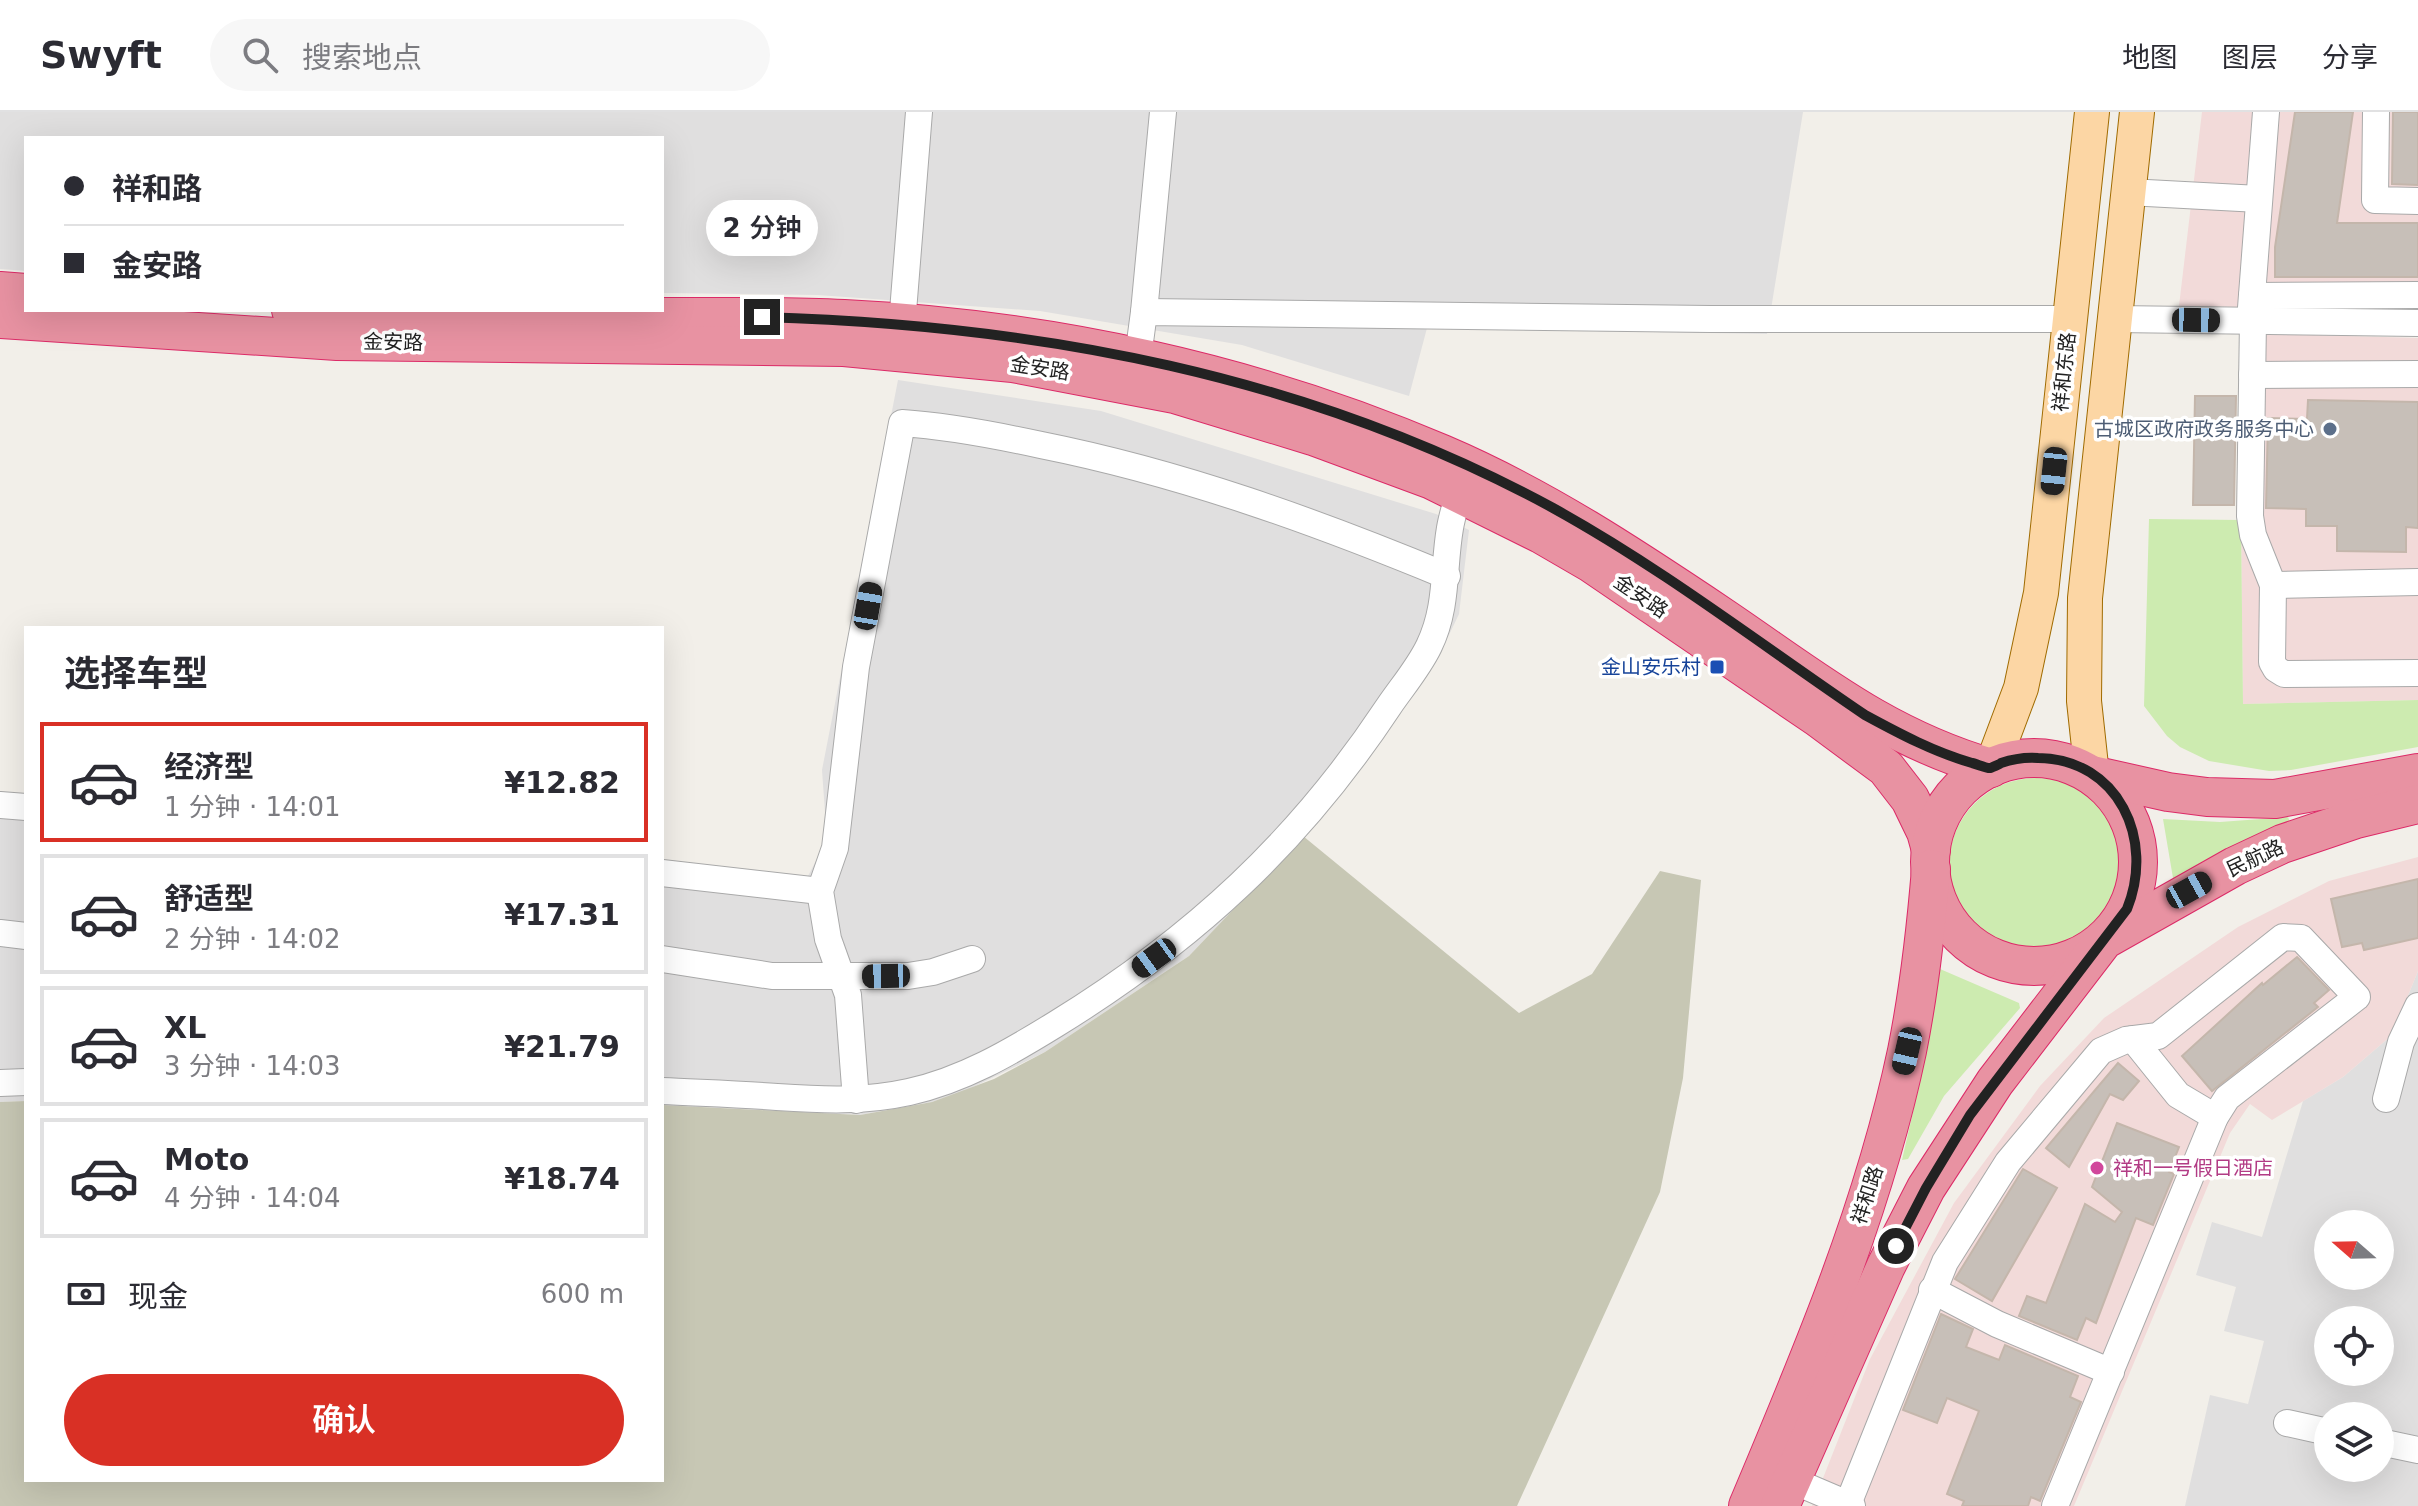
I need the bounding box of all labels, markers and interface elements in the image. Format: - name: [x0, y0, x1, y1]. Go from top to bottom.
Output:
- search box: [210, 19, 770, 91]
- text: Swyft: [40, 33, 162, 77]
- icon: search: [238, 33, 282, 77]
- text: 搜索地点: [302, 40, 422, 75]
- text: 地图: [2122, 41, 2178, 74]
- text: 图层: [2222, 41, 2278, 74]
- text: 分享: [2322, 41, 2378, 74]
- text: 祥和路: [112, 171, 202, 206]
- callout: 2 分钟: [706, 201, 818, 257]
- text: 2 分钟: [722, 213, 802, 243]
- text: 金安路: [112, 248, 202, 283]
- route end: [744, 299, 780, 335]
- car: [2172, 308, 2220, 332]
- street label: 金安路: [363, 329, 423, 355]
- street label: 祥和东路: [2048, 331, 2080, 413]
- street label: 金安路: [1008, 351, 1072, 385]
- place label: 古城区政府政务服务中心: [2094, 417, 2314, 441]
- marker: 古城区政府政务服务中心: [2321, 420, 2339, 438]
- car: [2040, 446, 2068, 496]
- street label: 金安路: [1609, 569, 1673, 623]
- car: [852, 580, 884, 632]
- text: 选择车型: [64, 653, 208, 694]
- place label: 金山安乐村: [1601, 655, 1701, 679]
- marker: 金山安乐村: [1708, 658, 1726, 676]
- icon: car: [68, 746, 140, 818]
- text: 经济型: [164, 749, 254, 784]
- text: ¥12.82: [504, 765, 620, 800]
- text: 1 分钟 · 14:01: [164, 792, 341, 822]
- street label: 民航路: [2223, 834, 2287, 882]
- car: [2162, 868, 2216, 912]
- icon: car: [68, 878, 140, 950]
- text: 舒适型: [164, 881, 254, 916]
- text: ¥17.31: [504, 897, 620, 932]
- text: 2 分钟 · 14:02: [164, 924, 341, 954]
- car: [1128, 934, 1180, 982]
- car: [862, 964, 910, 988]
- icon: car: [68, 1010, 140, 1082]
- text: XL: [164, 1010, 206, 1045]
- car: [1890, 1025, 1924, 1077]
- text: ¥21.79: [504, 1029, 620, 1064]
- text: 3 分钟 · 14:03: [164, 1051, 341, 1081]
- icon: car: [68, 1142, 140, 1214]
- text: Moto: [164, 1142, 249, 1177]
- place label: 祥和一号假日酒店: [2113, 1156, 2273, 1180]
- marker: 祥和一号假日酒店: [2088, 1159, 2106, 1177]
- text: ¥18.74: [504, 1161, 620, 1196]
- street label: 祥和路: [1846, 1163, 1888, 1227]
- text: 4 分钟 · 14:04: [164, 1183, 341, 1213]
- north arrow: [2314, 1210, 2394, 1290]
- map controls: [2314, 1210, 2394, 1482]
- route start: [1878, 1228, 1914, 1264]
- icon: cash: [64, 1272, 108, 1316]
- text: 现金: [128, 1279, 188, 1314]
- text: 600 m: [541, 1279, 624, 1309]
- button: locate: [2314, 1306, 2394, 1386]
- button: 确认: [64, 1374, 624, 1466]
- button: layers: [2314, 1402, 2394, 1482]

